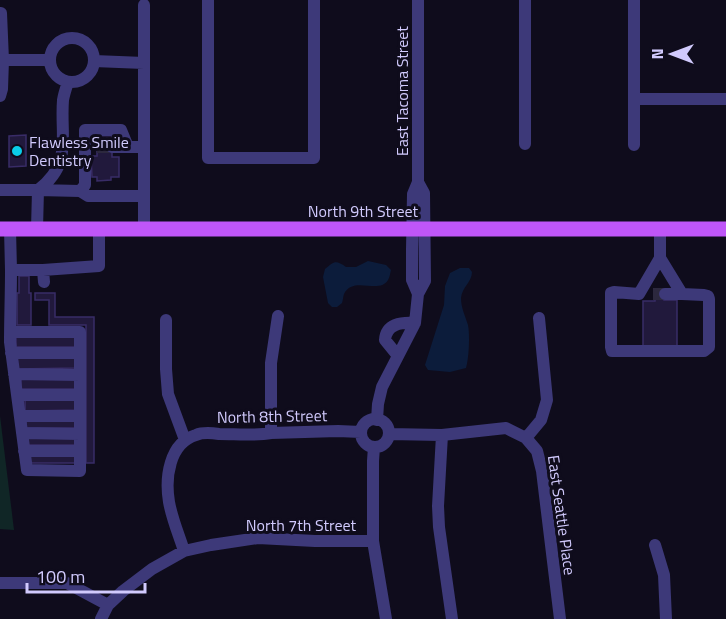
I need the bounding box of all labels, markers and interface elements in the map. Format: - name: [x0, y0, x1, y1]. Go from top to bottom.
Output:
- north arrow: [642, 24, 702, 84]
- street label: East Tacoma Street: [390, 26, 414, 156]
- text: N: [645, 48, 669, 60]
- place label: Flawless Smile Dentistry: [29, 130, 129, 172]
- marker: Flawless Smile Dentistry: [10, 144, 24, 158]
- street label: North 9th Street: [308, 199, 419, 223]
- street label: North 8th Street: [217, 403, 328, 429]
- street label: East Seattle Place: [542, 453, 582, 577]
- street label: North 7th Street: [246, 513, 357, 537]
- scale bar: [27, 556, 146, 594]
- text: 100 m: [36, 563, 85, 590]

